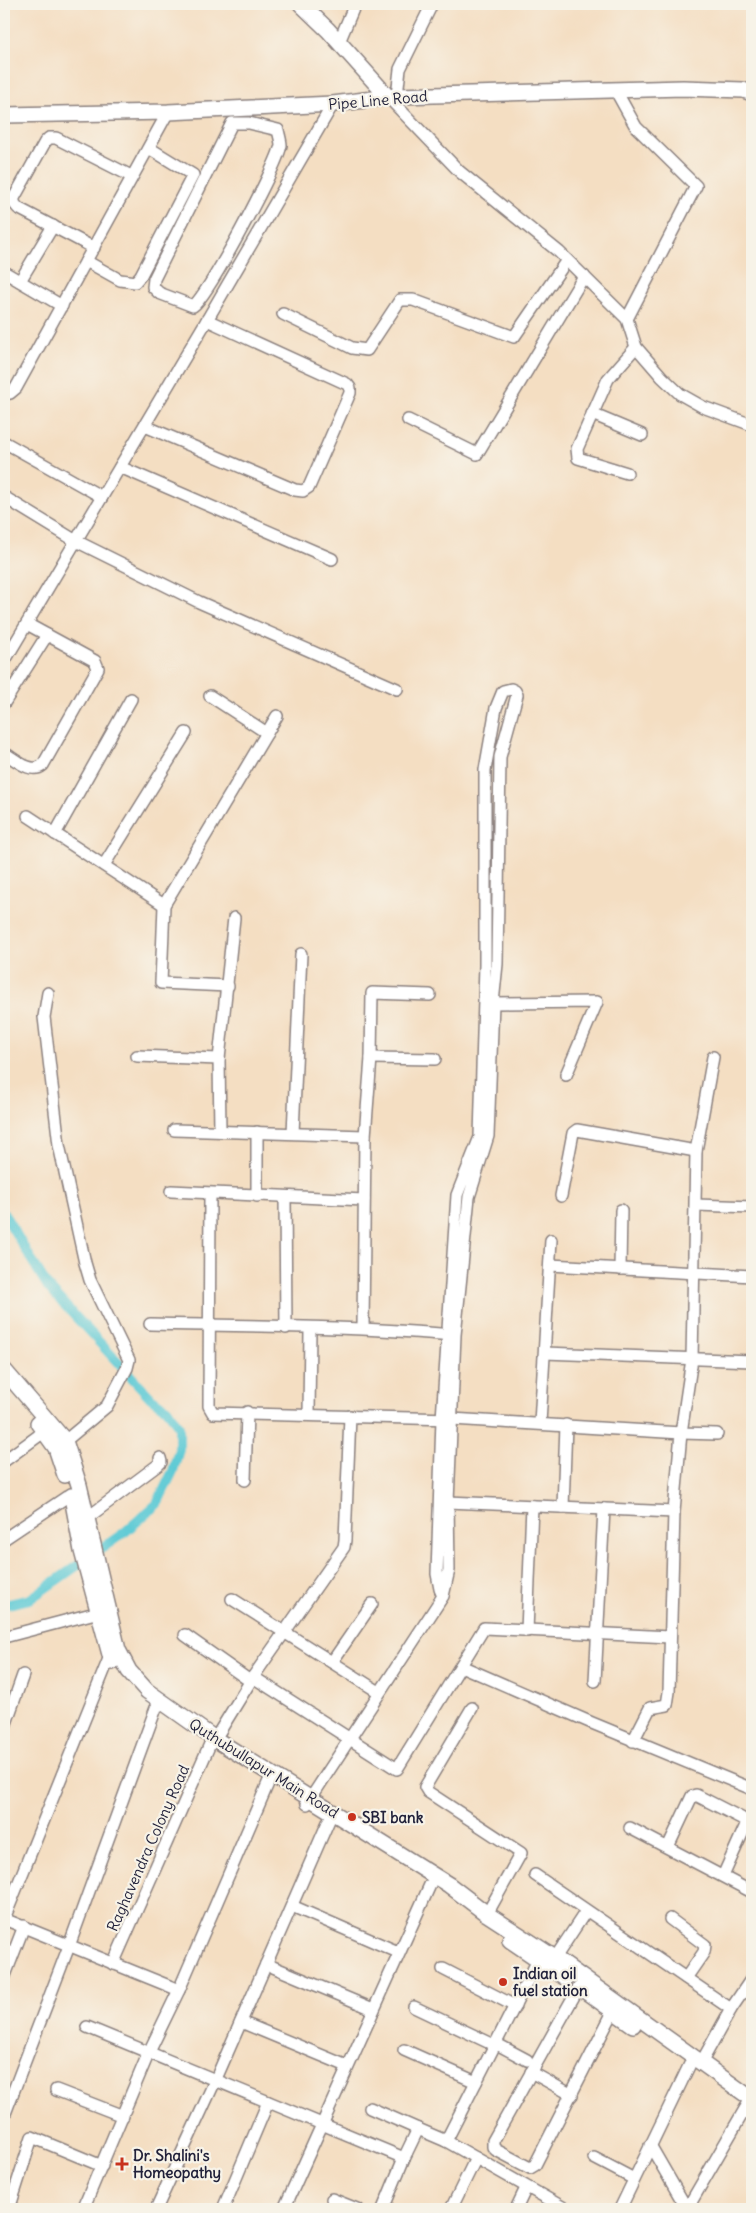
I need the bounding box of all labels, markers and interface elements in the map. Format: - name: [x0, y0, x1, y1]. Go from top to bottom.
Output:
- street label: Pipe Line Road: [328, 86, 429, 114]
- street label: Quthubullapur Main Road: [186, 1714, 343, 1822]
- street label: Raghavendra Colony Road: [103, 1762, 193, 1934]
- place label: SBI bank: [362, 1808, 424, 1827]
- marker: SBI bank: [346, 1811, 358, 1823]
- place label: Indian oil fuel station: [513, 1964, 588, 2000]
- marker: Indian oil fuel station: [497, 1976, 509, 1988]
- place label: Dr. Shalini's Homeopathy: [133, 2146, 221, 2183]
- marker: Dr. Shalini's Homeopathy: [115, 2157, 129, 2171]

